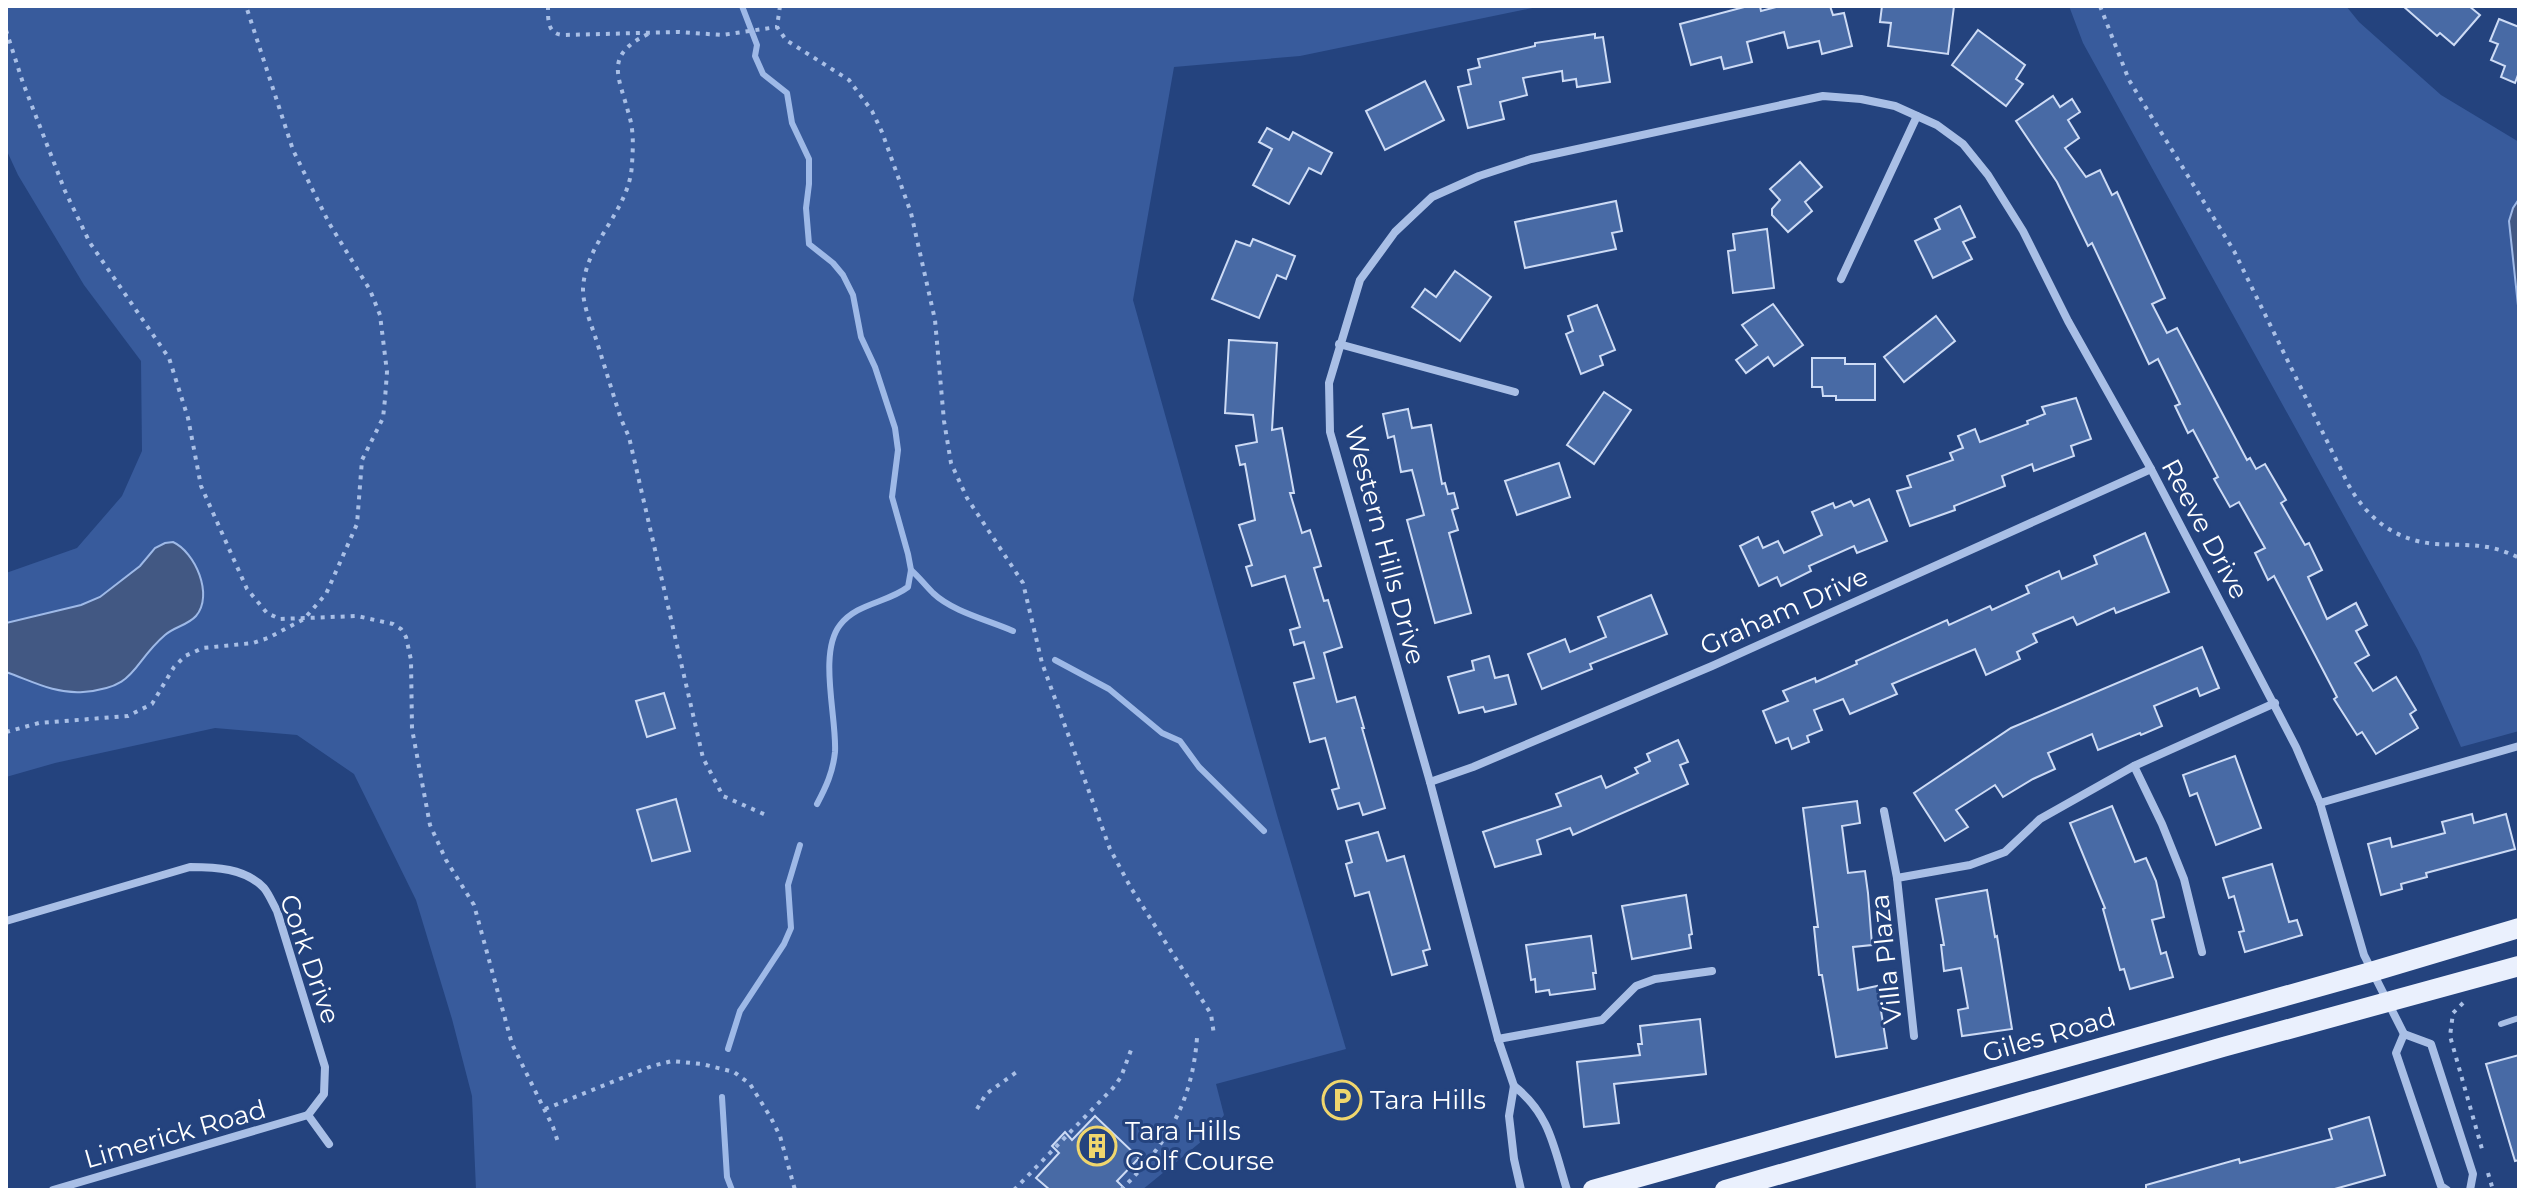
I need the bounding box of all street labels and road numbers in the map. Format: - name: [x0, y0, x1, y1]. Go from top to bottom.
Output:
- street label: Western Hills Drive: [1338, 422, 1432, 668]
- street label: Reeve Drive: [2155, 453, 2255, 605]
- street label: Graham Drive: [1695, 560, 1873, 662]
- street label: Cork Drive: [273, 890, 347, 1028]
- street label: Villa Plaza: [1863, 892, 1909, 1026]
- street label: Giles Road: [1979, 1001, 2119, 1069]
- street label: Limerick Road: [80, 1093, 270, 1175]

